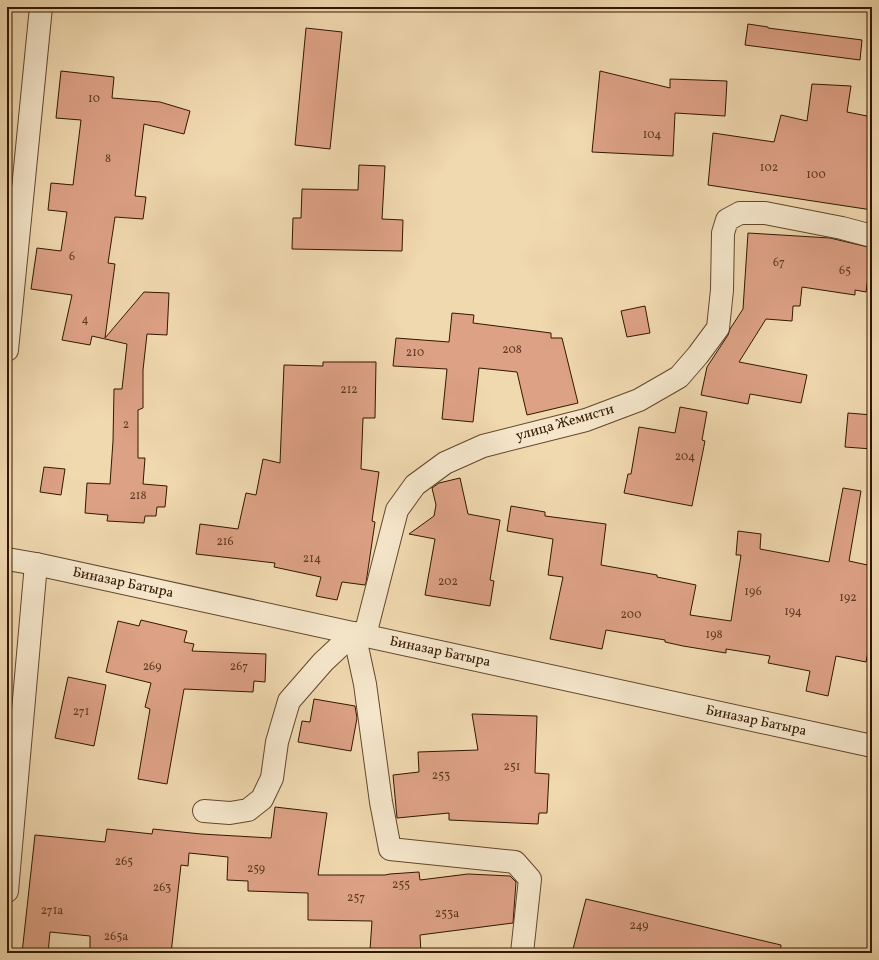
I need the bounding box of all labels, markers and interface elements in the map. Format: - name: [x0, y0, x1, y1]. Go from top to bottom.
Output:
- house number: 10: [88, 91, 100, 107]
- house number: 104: [643, 127, 661, 143]
- house number: 8: [105, 151, 111, 167]
- house number: 102: [760, 160, 778, 176]
- house number: 100: [806, 167, 826, 183]
- house number: 6: [69, 249, 75, 265]
- house number: 67: [773, 255, 785, 271]
- house number: 65: [839, 263, 851, 279]
- house number: 4: [81, 312, 89, 328]
- house number: 208: [502, 342, 522, 358]
- house number: 210: [406, 345, 424, 361]
- house number: 212: [340, 382, 358, 398]
- street label: улица Жемисти: [514, 400, 617, 446]
- house number: 2: [123, 417, 129, 433]
- house number: 204: [675, 449, 695, 465]
- house number: 218: [129, 488, 147, 504]
- house number: 216: [216, 534, 234, 550]
- house number: 214: [303, 551, 321, 567]
- street label: Биназар Батыра: [71, 563, 175, 603]
- house number: 202: [438, 574, 458, 590]
- house number: 196: [744, 584, 762, 600]
- house number: 192: [839, 590, 857, 606]
- house number: 194: [784, 604, 802, 620]
- house number: 200: [621, 607, 642, 623]
- house number: 198: [706, 627, 722, 643]
- street label: Биназар Батыра: [388, 632, 492, 672]
- house number: 269: [143, 659, 161, 675]
- house number: 267: [230, 659, 248, 675]
- street label: Биназар Батыра: [704, 701, 808, 741]
- house number: 271: [73, 704, 89, 720]
- house number: 251: [504, 759, 520, 775]
- house number: 253: [432, 768, 450, 784]
- house number: 265: [115, 854, 133, 870]
- house number: 259: [247, 861, 265, 877]
- house number: 255: [392, 877, 410, 893]
- house number: 263: [153, 880, 171, 896]
- house number: 257: [347, 890, 365, 906]
- house number: 271а: [41, 903, 63, 919]
- house number: 253а: [435, 906, 459, 922]
- house number: 249: [629, 918, 649, 934]
- house number: 265а: [104, 929, 128, 945]

